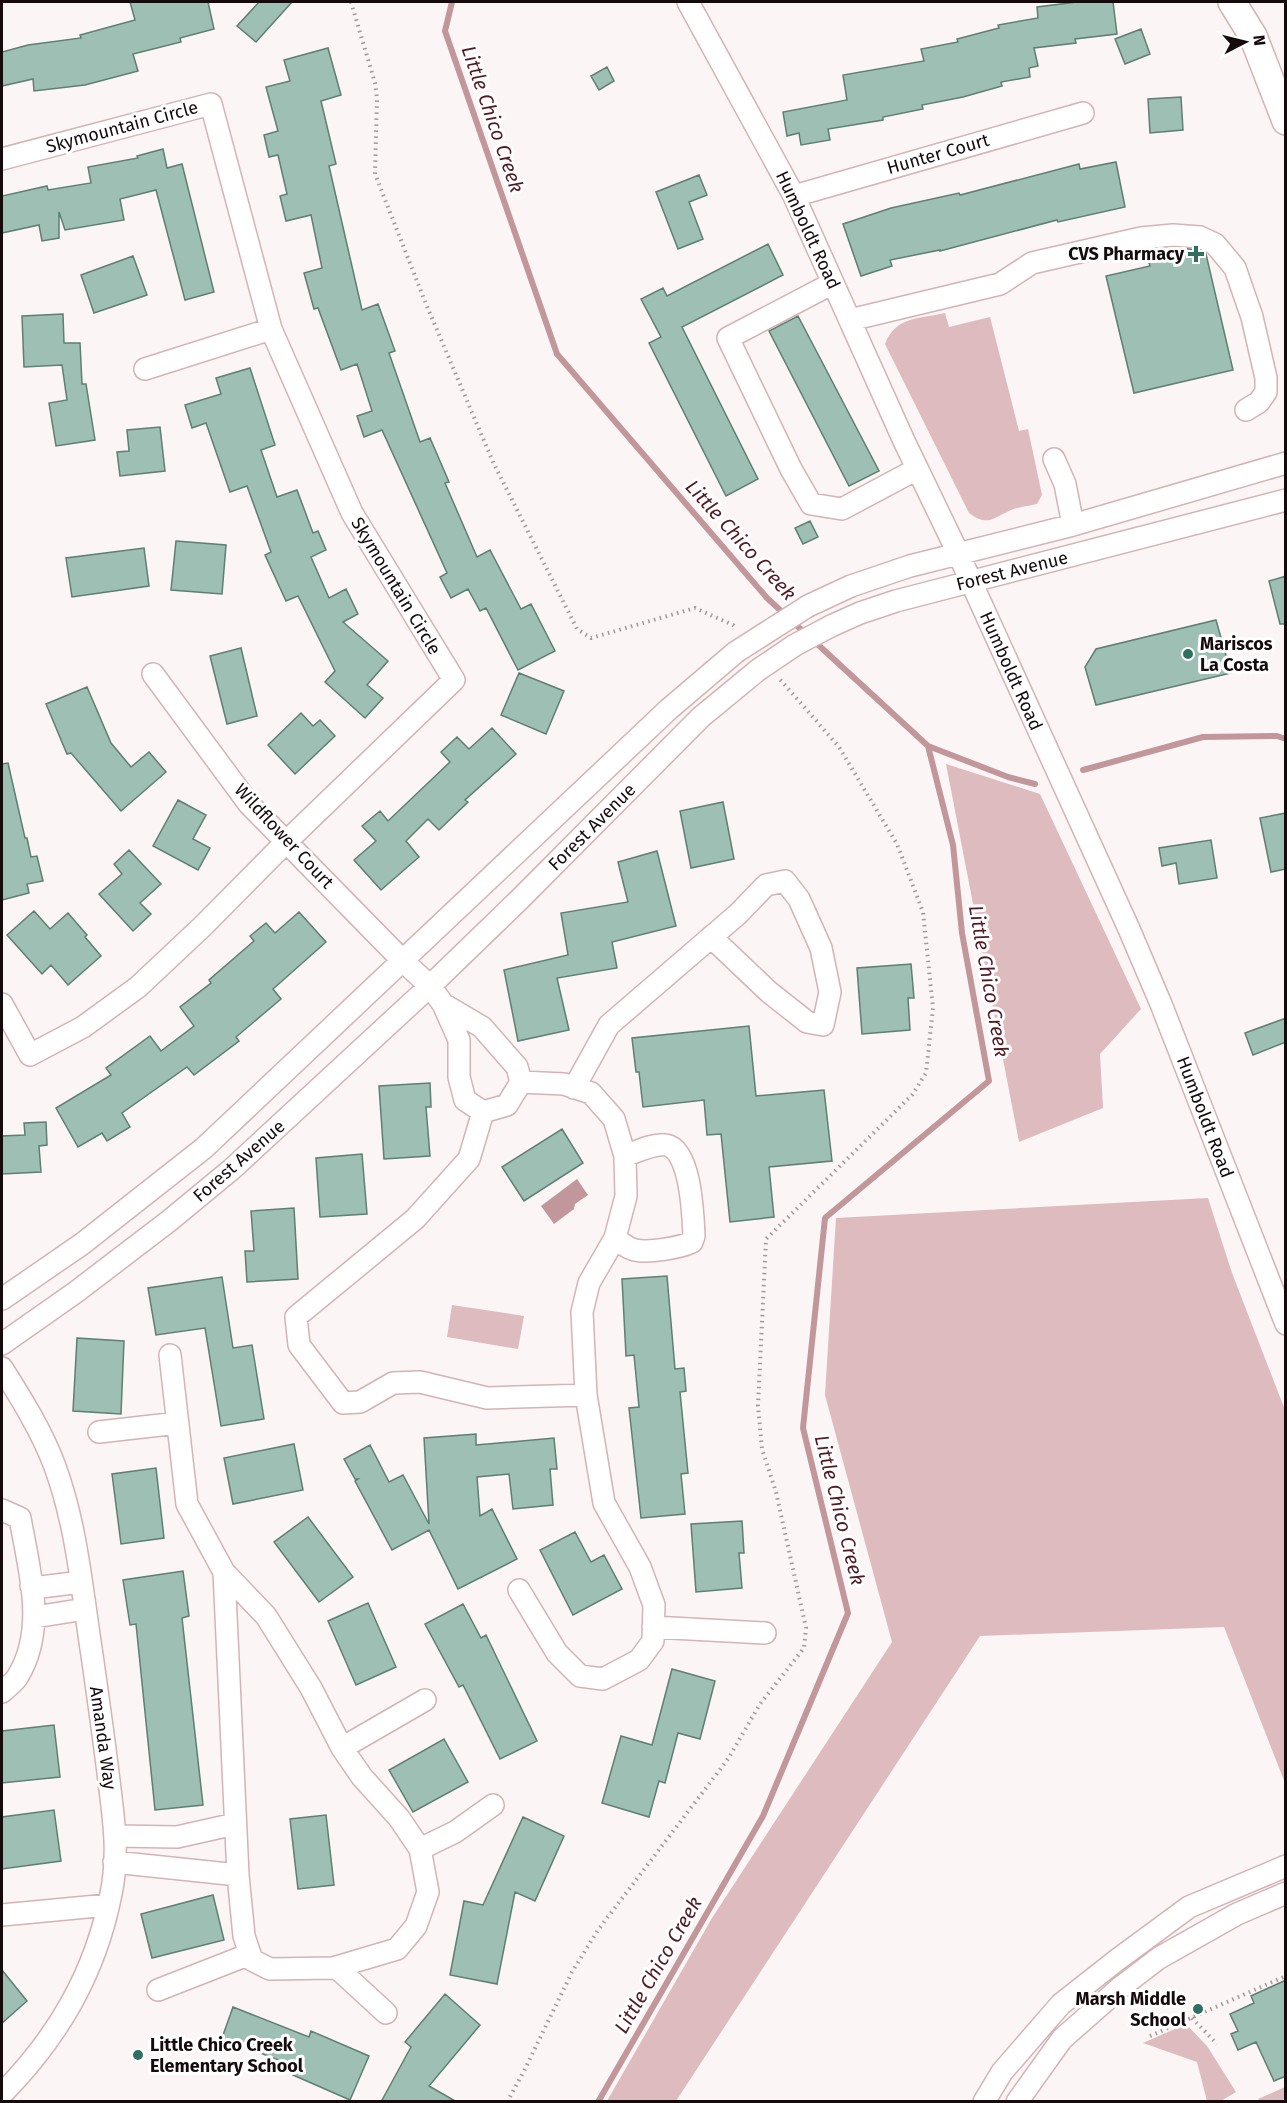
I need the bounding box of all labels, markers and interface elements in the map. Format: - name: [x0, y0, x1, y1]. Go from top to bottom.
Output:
- north arrow: [1215, 12, 1275, 72]
- text: N: [1249, 34, 1269, 47]
- water label: Little Chico Creek: [457, 42, 529, 196]
- street label: Skymountain Circle: [44, 96, 200, 158]
- street label: Hunter Court: [884, 129, 992, 179]
- street label: Humboldt Road: [771, 167, 845, 293]
- place label: CVS Pharmacy: [1068, 243, 1185, 265]
- marker: CVS Pharmacy: [1189, 247, 1203, 261]
- water label: Little Chico Creek: [681, 475, 801, 605]
- street label: Skymountain Circle: [346, 513, 446, 659]
- street label: Forest Avenue: [954, 546, 1070, 596]
- street label: Humboldt Road: [975, 608, 1047, 734]
- place label: Mariscos La Costa: [1200, 633, 1273, 676]
- marker: Mariscos La Costa: [1181, 647, 1195, 661]
- street label: Wildflower Court: [230, 779, 339, 893]
- street label: Forest Avenue: [544, 779, 640, 875]
- water label: Little Chico Creek: [964, 903, 1014, 1059]
- street label: Humboldt Road: [1172, 1053, 1238, 1181]
- street label: Forest Avenue: [189, 1115, 289, 1207]
- water label: Little Chico Creek: [810, 1432, 870, 1588]
- street label: Amanda Way: [85, 1685, 121, 1791]
- water label: Little Chico Creek: [609, 1892, 707, 2038]
- place label: Marsh Middle School: [1076, 1988, 1187, 2031]
- marker: Marsh Middle School: [1191, 2002, 1205, 2016]
- place label: Little Chico Creek Elementary School: [150, 2034, 304, 2077]
- marker: Little Chico Creek Elementary School: [131, 2048, 145, 2062]

